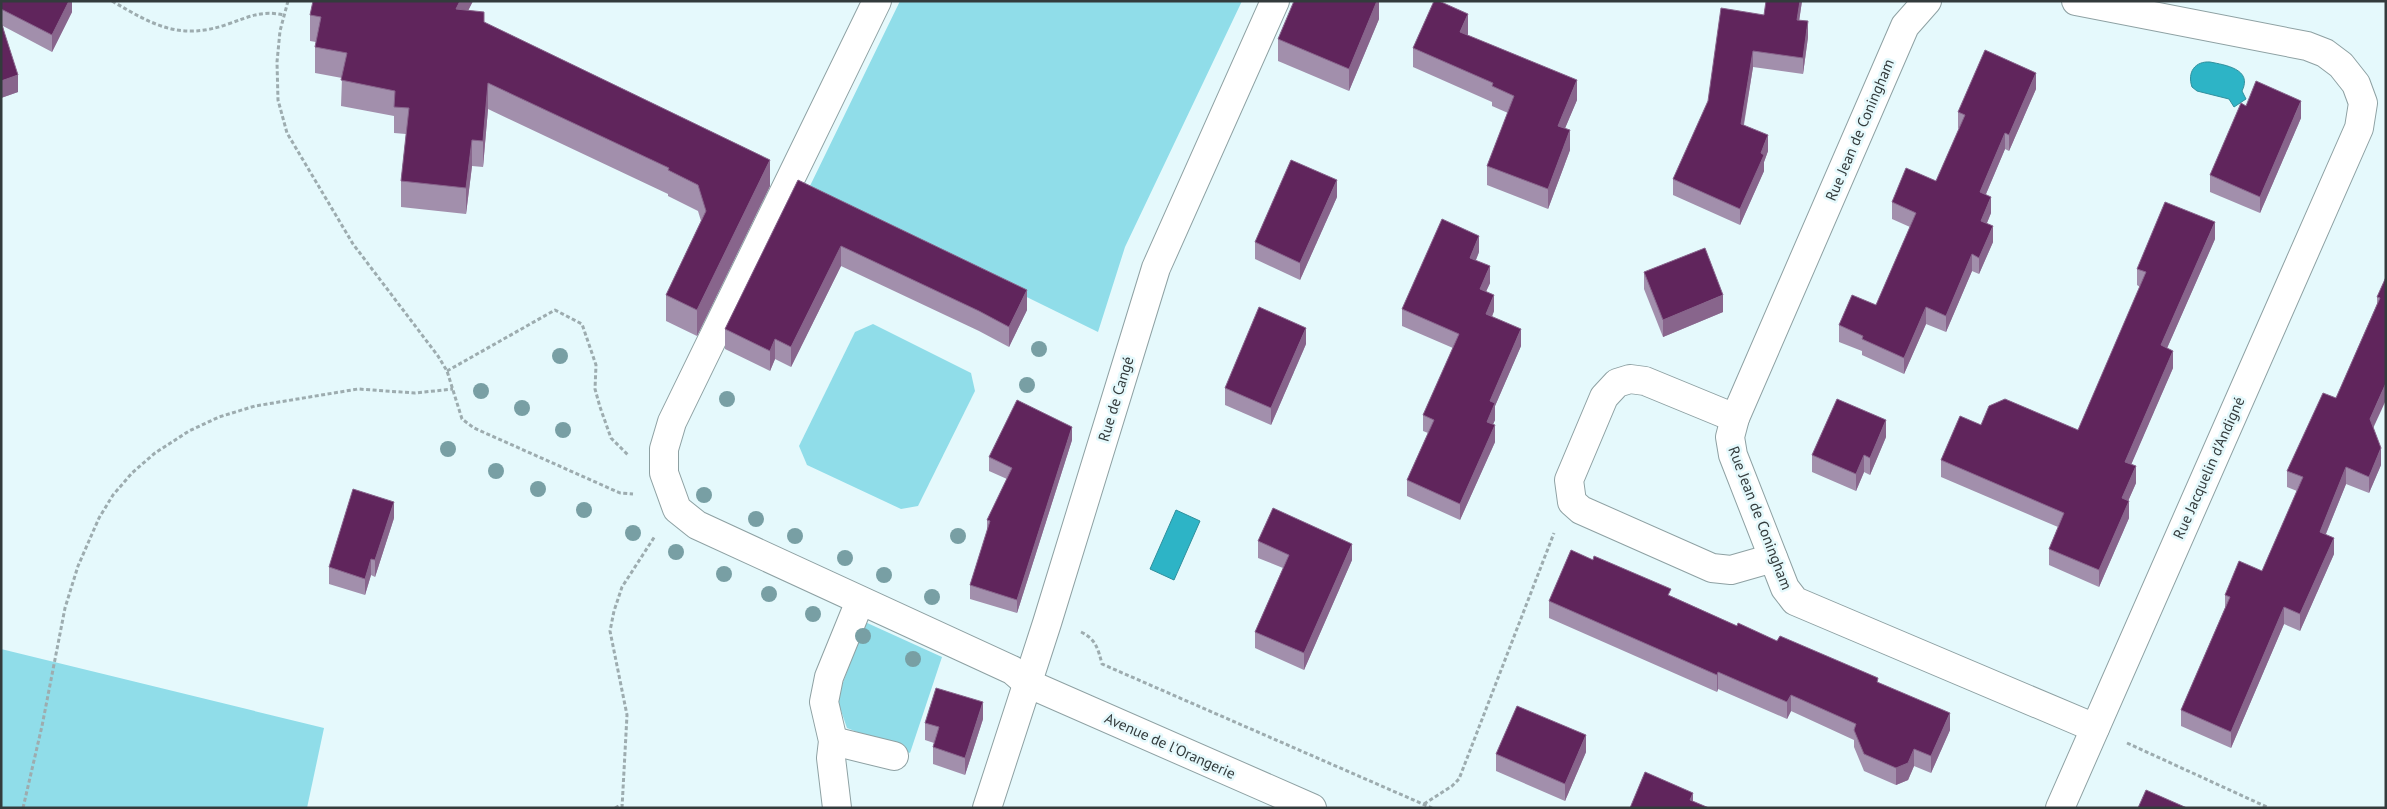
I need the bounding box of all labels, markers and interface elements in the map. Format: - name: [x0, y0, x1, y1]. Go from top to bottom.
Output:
- street label: Rue Jean de Coningham: [1821, 56, 1898, 204]
- street label: Rue de Cangé: [1094, 354, 1137, 444]
- street label: Rue Jacquelin d'Andigné: [2169, 394, 2248, 542]
- street label: Rue Jean de Coningham: [1724, 443, 1797, 592]
- street label: Avenue de l'Orangerie: [1102, 708, 1238, 783]

